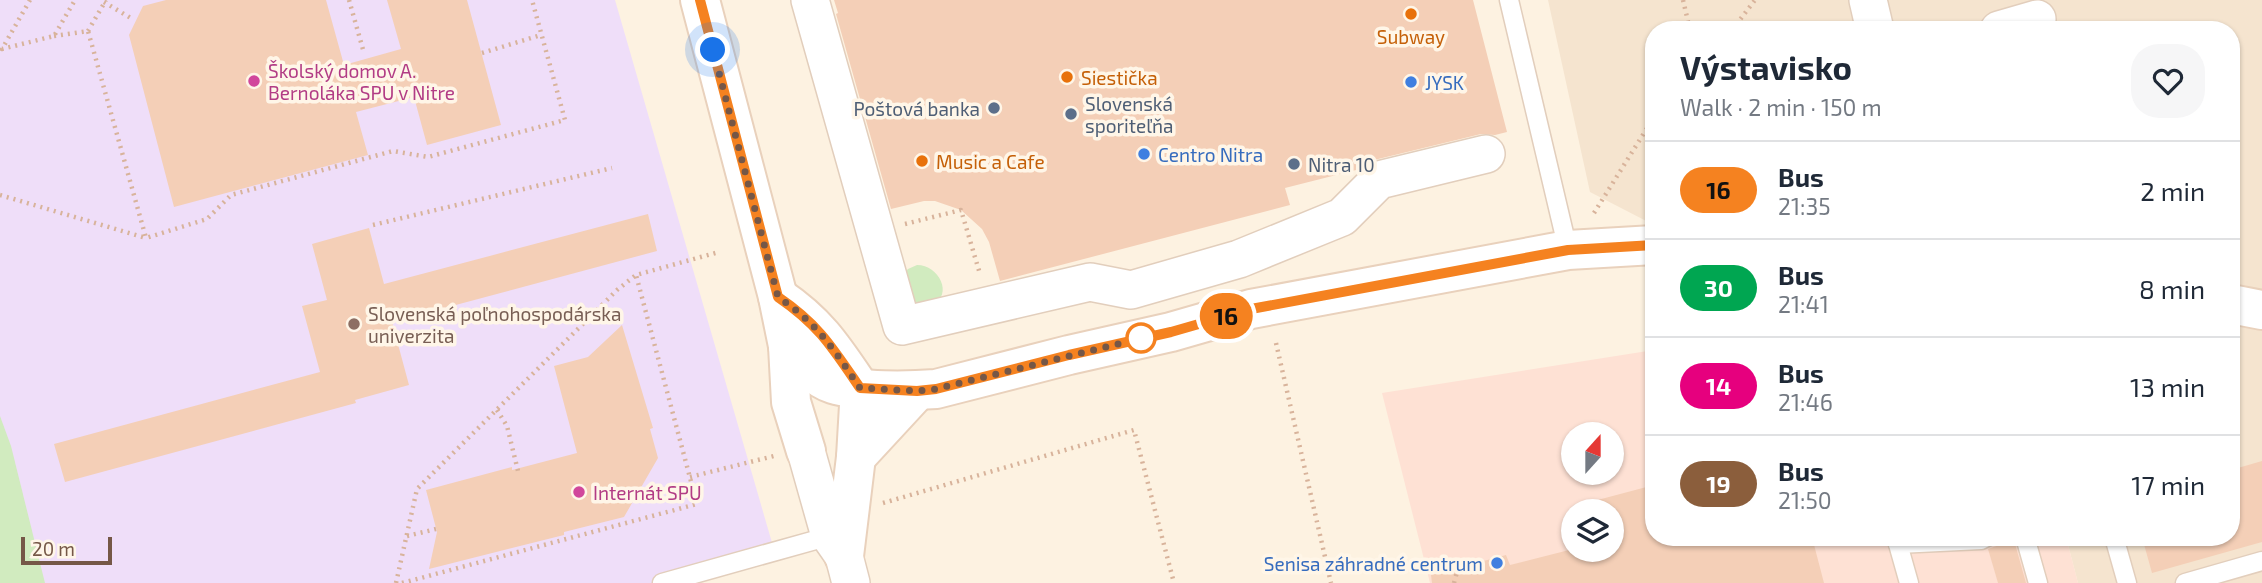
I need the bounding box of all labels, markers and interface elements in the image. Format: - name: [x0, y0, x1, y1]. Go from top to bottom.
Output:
- marker: Subway: [1403, 6, 1419, 22]
- place label: Subway: [1377, 25, 1445, 48]
- your location: [695, 32, 730, 67]
- button: heart: [2131, 44, 2205, 118]
- text: Výstavisko: [1680, 47, 1852, 87]
- place label: Školský domov A. Bernoláka SPU v Nitre: [268, 59, 455, 104]
- place label: Siestička: [1081, 66, 1158, 89]
- marker: Siestička: [1059, 69, 1075, 85]
- place label: JYSK: [1425, 71, 1464, 94]
- marker: Školský domov A. Bernoláka SPU v Nitre: [246, 73, 262, 89]
- marker: JYSK: [1403, 74, 1419, 90]
- place label: Slovenská sporiteľňa: [1085, 92, 1173, 137]
- text: Walk · 2 min · 150 m: [1680, 93, 1882, 121]
- place label: Poštová banka: [853, 97, 980, 120]
- marker: Poštová banka: [986, 100, 1002, 116]
- marker: Slovenská sporiteľňa: [1063, 106, 1079, 122]
- place label: Centro Nitra: [1158, 143, 1263, 166]
- marker: Centro Nitra: [1136, 146, 1152, 162]
- place label: Music a Cafe: [936, 150, 1045, 173]
- marker: Music a Cafe: [914, 153, 930, 169]
- place label: Nitra 10: [1308, 153, 1375, 176]
- marker: Nitra 10: [1286, 156, 1302, 172]
- text: Bus: [1778, 161, 1824, 192]
- text: 16: [1706, 175, 1731, 204]
- text: 2 min: [2140, 175, 2205, 206]
- text: 21:35: [1778, 192, 1831, 220]
- text: Bus: [1778, 259, 1824, 290]
- text: 30: [1704, 273, 1733, 302]
- text: 8 min: [2139, 273, 2205, 304]
- text: 21:41: [1778, 290, 1829, 318]
- line badge: 16: [1194, 293, 1258, 339]
- text: 16: [1214, 301, 1238, 330]
- place label: Slovenská poľnohospodárska univerzita: [368, 302, 621, 347]
- marker: Slovenská poľnohospodárska univerzita: [346, 316, 362, 332]
- unlabelled marker: [1126, 323, 1156, 353]
- text: Bus: [1778, 357, 1824, 388]
- text: 14: [1706, 371, 1731, 400]
- text: 13 min: [2130, 371, 2205, 402]
- text: 21:46: [1778, 388, 1833, 416]
- north arrow: [1561, 422, 1624, 485]
- map controls: [1561, 422, 1624, 562]
- text: Bus: [1778, 455, 1824, 486]
- text: 19: [1706, 469, 1731, 498]
- text: 17 min: [2131, 469, 2205, 500]
- place label: Internát SPU: [593, 481, 702, 504]
- marker: Internát SPU: [571, 484, 587, 500]
- text: 21:50: [1778, 486, 1832, 514]
- button: layers: [1561, 499, 1624, 562]
- scale bar: [21, 534, 112, 566]
- text: 20 m: [32, 537, 75, 560]
- place label: Senisa záhradné centrum: [1264, 552, 1483, 575]
- marker: Senisa záhradné centrum: [1489, 555, 1505, 571]

